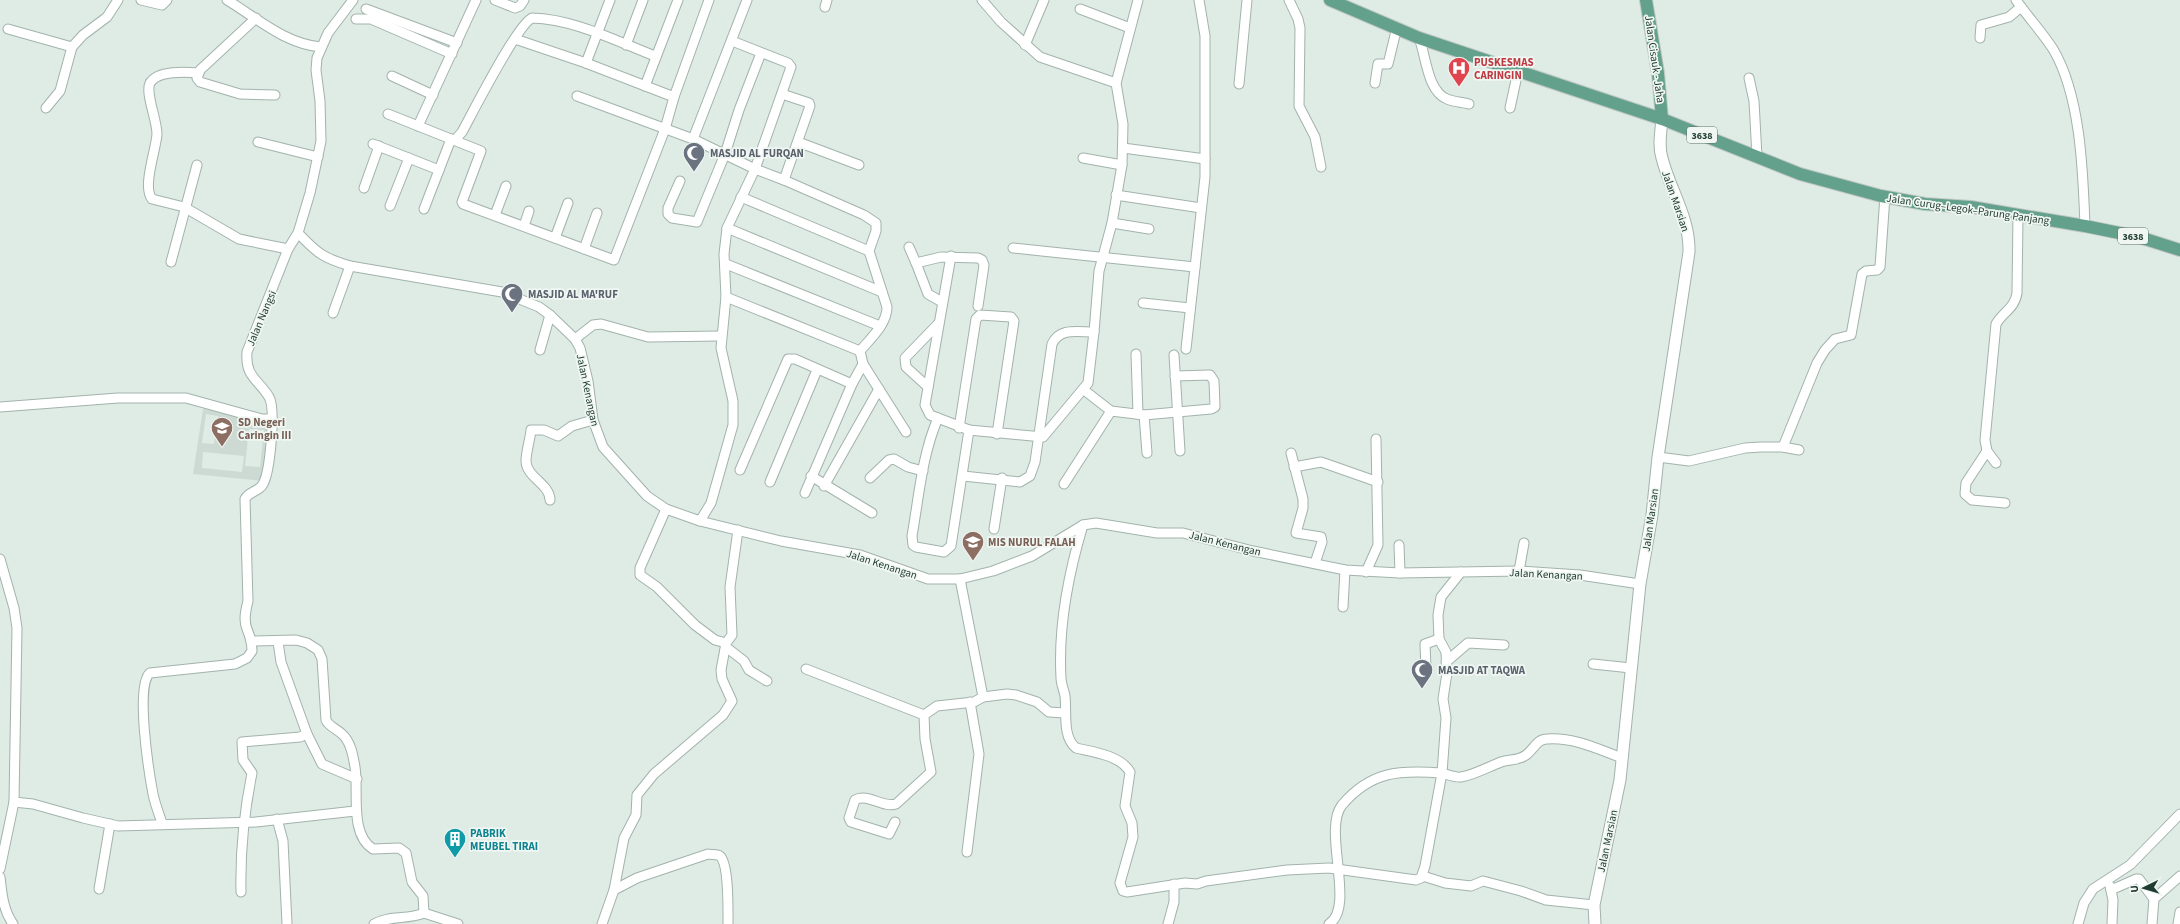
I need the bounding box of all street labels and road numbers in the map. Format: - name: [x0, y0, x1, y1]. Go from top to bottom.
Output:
- street label: Jalan Cisauk - Jaha: [1641, 14, 1668, 104]
- road number: 3638: [1687, 127, 1717, 143]
- street label: Jalan Marsian: [1658, 169, 1693, 234]
- street label: Jalan Curug–Legok–Parung Panjang: [1886, 191, 2051, 228]
- road number: 3638: [2118, 228, 2148, 244]
- street label: Jalan Nangsi: [243, 288, 280, 348]
- street label: Jalan Kenangan: [573, 353, 603, 428]
- street label: Jalan Marsian: [1639, 488, 1662, 553]
- street label: Jalan Kenangan: [1187, 527, 1262, 560]
- street label: Jalan Kenangan: [845, 546, 919, 583]
- street label: Jalan Kenangan: [1509, 565, 1583, 584]
- street label: Jalan Marsian: [1594, 808, 1621, 874]

